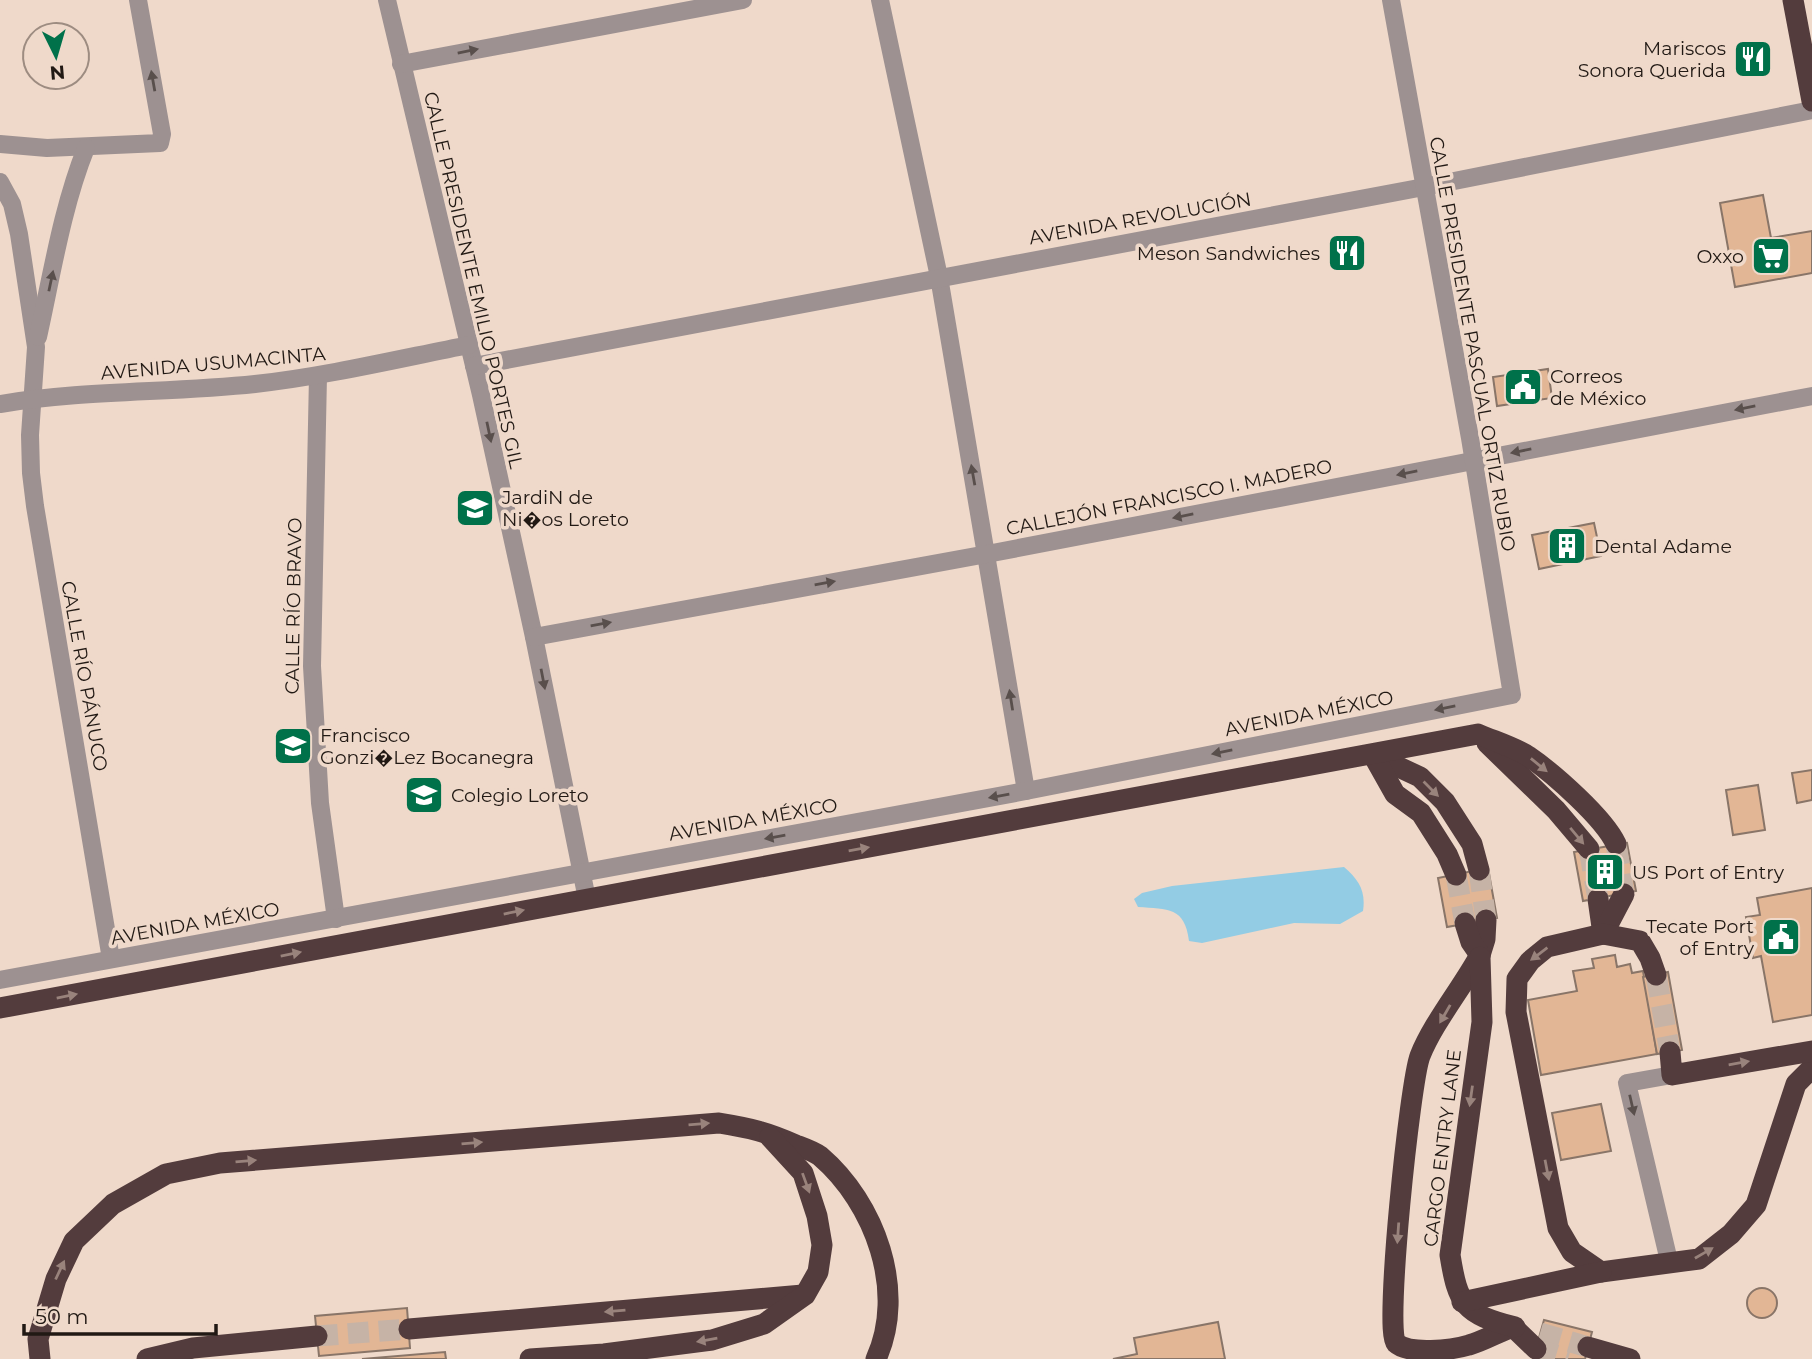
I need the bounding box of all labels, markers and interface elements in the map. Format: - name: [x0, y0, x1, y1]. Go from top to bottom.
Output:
- north arrow: [21, 21, 91, 91]
- place label: Mariscos Sonora Querida: [1578, 37, 1726, 82]
- restaurant icon: Mariscos Sonora Querida: [1732, 38, 1774, 80]
- one-way arrow: [457, 46, 479, 57]
- text: N: [49, 60, 66, 85]
- one-way arrow: [147, 70, 158, 92]
- street label: CALLE PRESIDENTE EMILIO PORTES GIL: [419, 89, 528, 472]
- street label: CALLE PRESIDENTE PASCUAL ORTIZ RUBIO: [1425, 135, 1520, 553]
- street label: AVENIDA REVOLUCIÓN: [1027, 188, 1253, 249]
- restaurant icon: Meson Sandwiches: [1326, 232, 1368, 274]
- supermarket icon: Oxxo: [1750, 235, 1792, 277]
- place label: Meson Sandwiches: [1137, 242, 1320, 265]
- place label: Oxxo: [1696, 245, 1744, 268]
- one-way arrow: [45, 270, 56, 292]
- street label: AVENIDA USUMACINTA: [100, 342, 327, 385]
- place label: Correos de México: [1550, 365, 1646, 410]
- public building icon: Correos de México: [1502, 366, 1544, 408]
- one-way arrow: [1734, 403, 1756, 414]
- one-way arrow: [484, 422, 495, 444]
- one-way arrow: [1510, 445, 1532, 456]
- street label: CALLEJÓN FRANCISCO I. MADERO: [1004, 455, 1334, 540]
- one-way arrow: [967, 464, 978, 486]
- one-way arrow: [1396, 467, 1418, 478]
- place label: JardiN de Ni�os Loreto: [501, 486, 629, 531]
- school or university icon: JardiN de Ni�os Loreto: [454, 487, 496, 529]
- one-way arrow: [1172, 511, 1194, 522]
- street label: CALLE RÍO BRAVO: [280, 517, 307, 695]
- building icon: Dental Adame: [1546, 525, 1588, 567]
- place label: Dental Adame: [1594, 535, 1732, 558]
- one-way arrow: [814, 578, 836, 589]
- street label: CALLE RÍO PÁNUCO: [56, 579, 113, 773]
- one-way arrow: [591, 619, 613, 630]
- one-way arrow: [537, 668, 548, 690]
- street label: AVENIDA MÉXICO: [1223, 686, 1395, 741]
- one-way arrow: [1005, 688, 1016, 710]
- one-way arrow: [1434, 703, 1456, 714]
- place label: Francisco Gonzi�Lez Bocanegra: [320, 724, 534, 769]
- school or university icon: Francisco Gonzi�Lez Bocanegra: [272, 725, 314, 767]
- one-way arrow: [1211, 747, 1233, 758]
- one-way arrow: [1530, 757, 1547, 772]
- school or university icon: Colegio Loreto: [403, 774, 445, 816]
- one-way arrow: [1423, 780, 1439, 797]
- place label: Colegio Loreto: [451, 784, 589, 807]
- one-way arrow: [988, 791, 1010, 802]
- street label: AVENIDA MÉXICO: [667, 793, 839, 846]
- one-way arrow: [1569, 827, 1585, 845]
- one-way arrow: [764, 831, 786, 842]
- one-way arrow: [848, 843, 870, 854]
- building icon: US Port of Entry: [1584, 851, 1626, 893]
- place label: US Port of Entry: [1632, 861, 1785, 884]
- street label: AVENIDA MÉXICO: [109, 897, 281, 950]
- one-way arrow: [503, 906, 525, 917]
- place label: Tecate Port of Entry: [1646, 915, 1755, 960]
- public building icon: Tecate Port of Entry: [1760, 916, 1802, 958]
- one-way arrow: [1530, 947, 1548, 961]
- one-way arrow: [280, 948, 302, 959]
- one-way arrow: [56, 990, 78, 1001]
- one-way arrow: [1439, 1004, 1451, 1023]
- street label: CARGO ENTRY LANE: [1419, 1048, 1466, 1248]
- one-way arrow: [1728, 1058, 1750, 1069]
- one-way arrow: [1466, 1085, 1477, 1107]
- one-way arrow: [1627, 1095, 1638, 1117]
- one-way arrow: [688, 1118, 710, 1129]
- one-way arrow: [462, 1137, 484, 1148]
- one-way arrow: [235, 1155, 257, 1166]
- one-way arrow: [1542, 1159, 1553, 1181]
- one-way arrow: [801, 1172, 812, 1193]
- one-way arrow: [1392, 1222, 1403, 1244]
- one-way arrow: [1694, 1247, 1713, 1259]
- one-way arrow: [55, 1260, 66, 1280]
- scale bar: [24, 1292, 217, 1336]
- text: 50 m: [35, 1304, 89, 1329]
- one-way arrow: [604, 1306, 626, 1317]
- one-way arrow: [696, 1335, 718, 1346]

